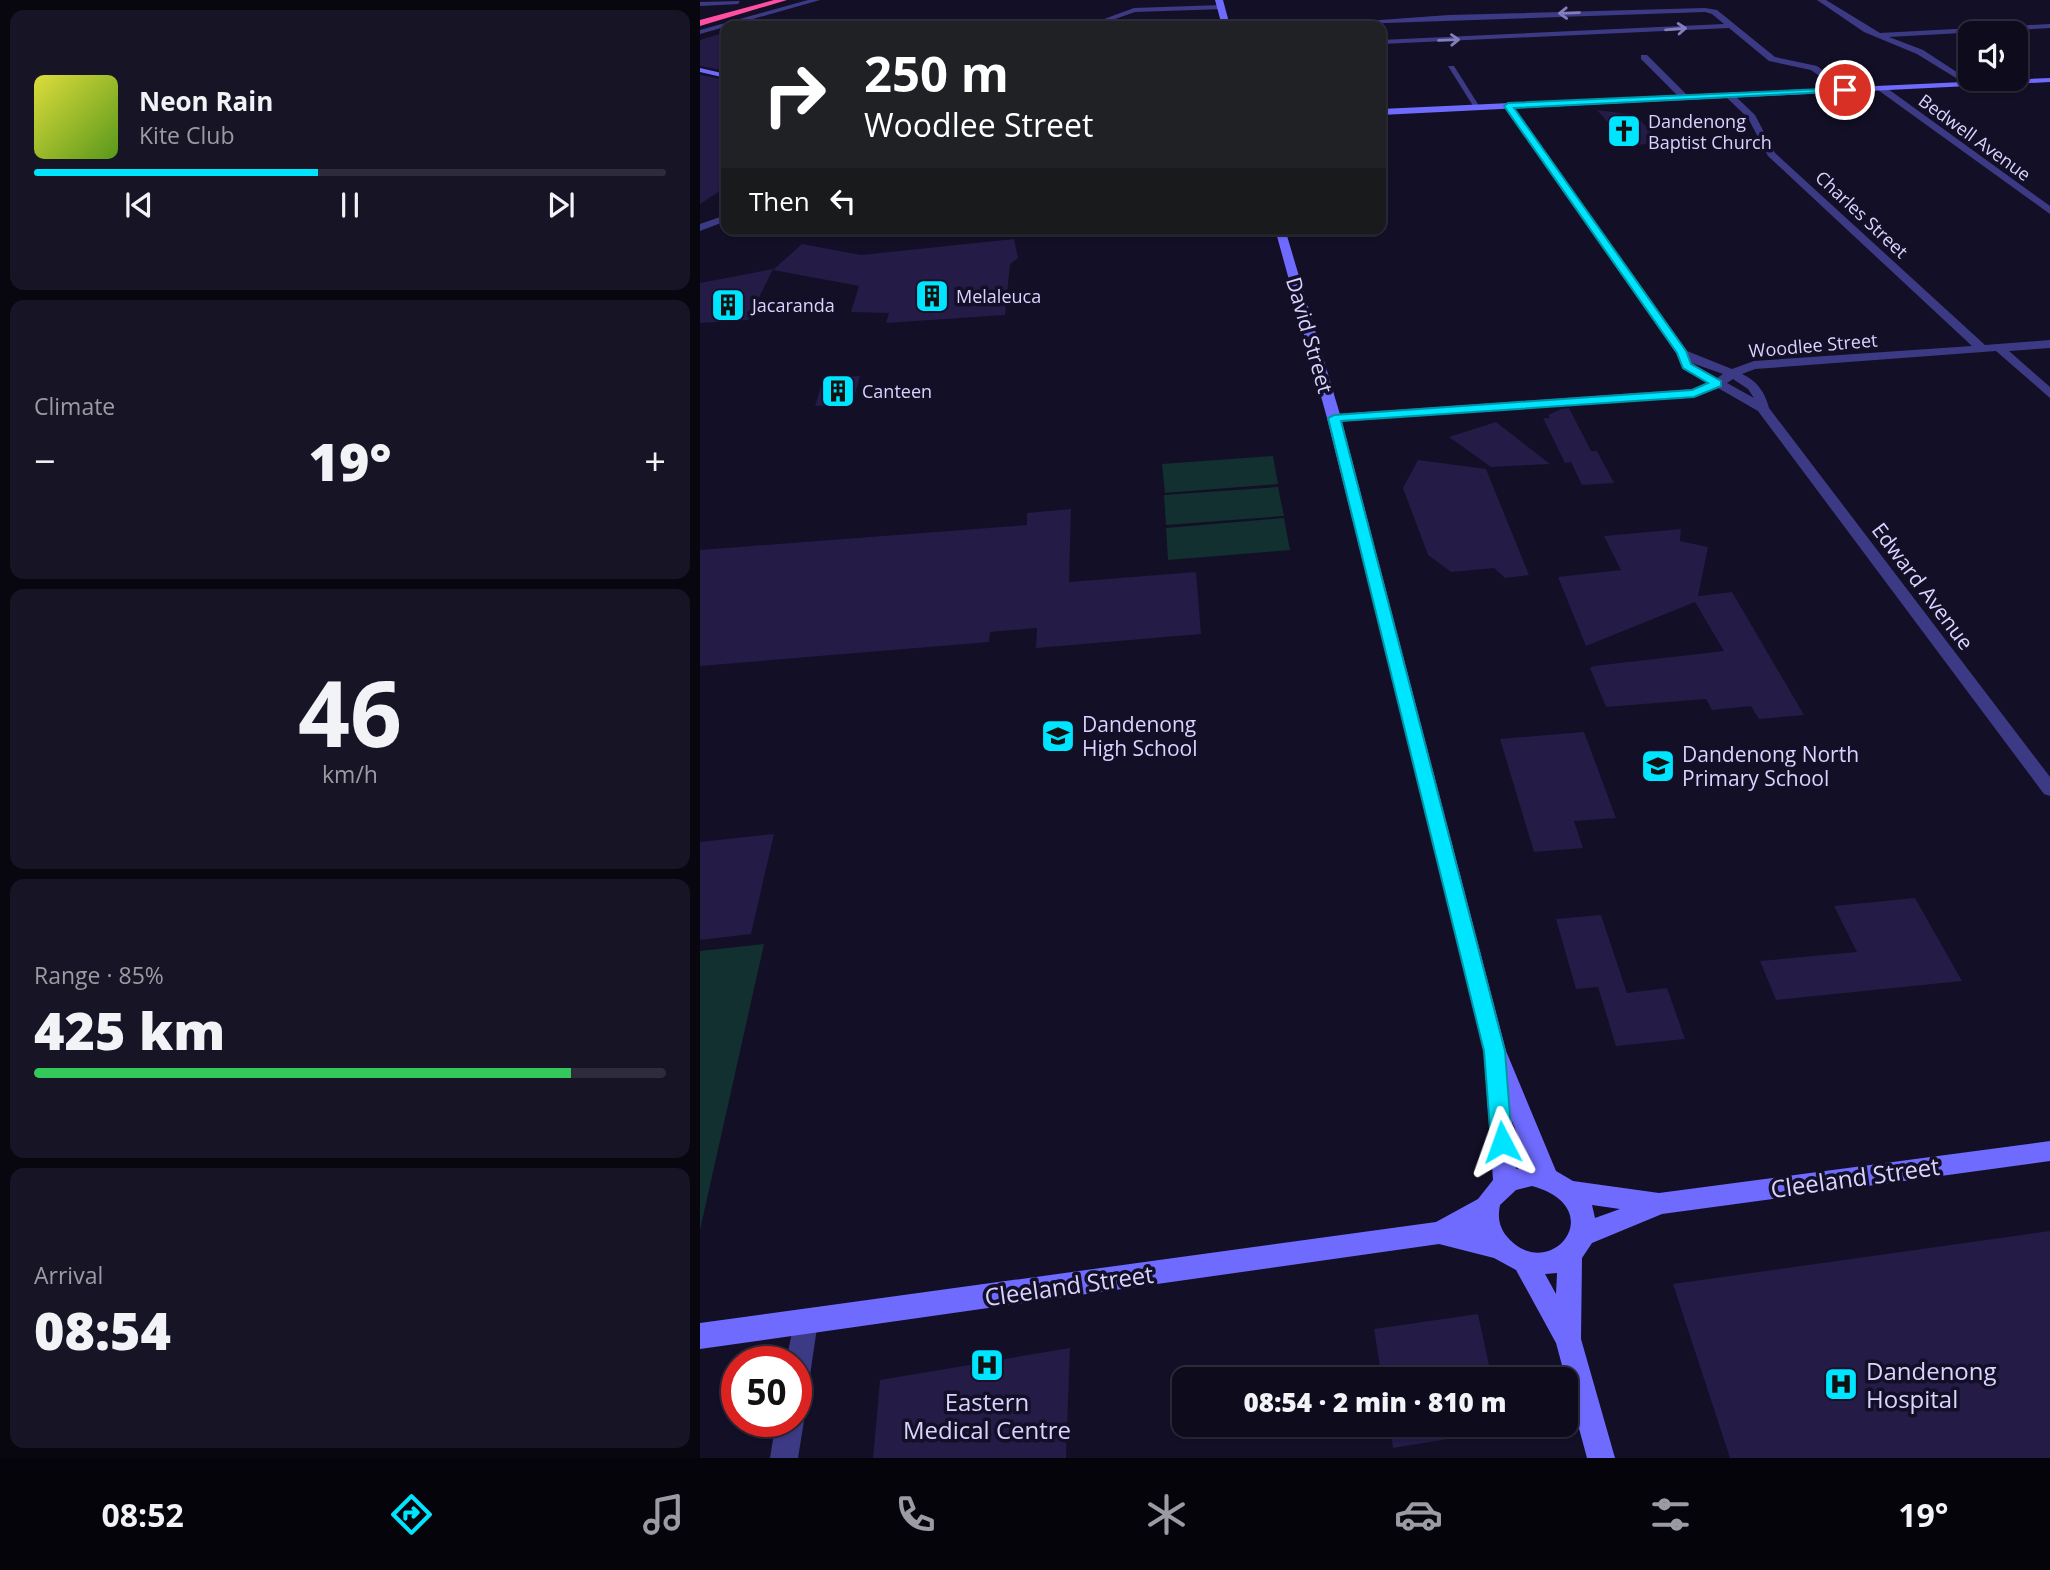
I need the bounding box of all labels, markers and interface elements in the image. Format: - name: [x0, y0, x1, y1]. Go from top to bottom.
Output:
- one-way arrow: [1558, 6, 1581, 19]
- map controls: [1958, 21, 2028, 91]
- button: sound: [1958, 21, 2028, 91]
- one-way arrow: [1664, 23, 1687, 36]
- one-way arrow: [1437, 34, 1460, 47]
- text: 250 m: [864, 40, 1009, 106]
- icon: right: [749, 49, 840, 140]
- pin: [1815, 60, 1875, 120]
- icon: arrive: [1826, 71, 1864, 109]
- text: Neon Rain: [139, 83, 273, 119]
- street label: Bedwell Avenue: [1914, 88, 2036, 186]
- text: Woodlee Street: [864, 103, 1093, 146]
- place label: Dandenong Baptist Church: [1648, 109, 1772, 154]
- church icon: Dandenong Baptist Church: [1605, 112, 1643, 150]
- text: Kite Club: [139, 119, 234, 151]
- street label: Charles Street: [1811, 165, 1913, 263]
- icon: left: [824, 182, 862, 220]
- text: Then: [749, 183, 810, 219]
- icon: previous: [120, 186, 158, 224]
- icon: pause: [331, 186, 369, 224]
- icon: next: [542, 186, 580, 224]
- street label: David Street: [1280, 274, 1340, 396]
- building icon: Melaleuca: [913, 277, 951, 315]
- place label: Melaleuca: [956, 284, 1041, 308]
- building icon: Jacaranda: [709, 286, 747, 324]
- place label: Jacaranda: [750, 293, 835, 317]
- street label: Woodlee Street: [1748, 327, 1878, 363]
- building icon: Canteen: [819, 372, 857, 410]
- place label: Canteen: [862, 379, 932, 403]
- text: Climate: [34, 390, 115, 422]
- text: 19°: [309, 425, 391, 496]
- text: −: [34, 434, 56, 486]
- text: +: [644, 434, 666, 486]
- street label: Edward Avenue: [1866, 517, 1980, 655]
- text: 46: [298, 650, 402, 774]
- place label: Dandenong High School: [1082, 710, 1198, 762]
- school or university icon: Dandenong High School: [1039, 717, 1077, 755]
- place label: Dandenong North Primary School: [1682, 740, 1859, 792]
- school or university icon: Dandenong North Primary School: [1639, 747, 1677, 785]
- text: km/h: [322, 758, 378, 790]
- text: Range · 85%: [34, 959, 164, 991]
- text: 425 km: [34, 994, 225, 1065]
- position arrow: [1465, 1105, 1539, 1179]
- street label: Cleeland Street: [1768, 1149, 1942, 1205]
- street label: Cleeland Street: [982, 1257, 1156, 1313]
- text: Arrival: [34, 1259, 103, 1291]
- text: 08:54: [34, 1294, 171, 1365]
- speed limit sign: 50: [721, 1346, 812, 1437]
- hospital icon: Eastern Medical Centre: [968, 1346, 1006, 1384]
- place label: Dandenong Hospital: [1866, 1354, 1997, 1415]
- hospital icon: Dandenong Hospital: [1822, 1365, 1860, 1403]
- text: 08:54 · 2 min · 810 m: [1244, 1384, 1506, 1420]
- place label: Eastern Medical Centre: [903, 1385, 1071, 1446]
- icon: directions: [387, 1490, 436, 1539]
- icon: music: [639, 1490, 688, 1539]
- icon: phone: [891, 1490, 940, 1539]
- icon: climate: [1142, 1490, 1191, 1539]
- icon: car: [1394, 1490, 1443, 1539]
- icon: filters: [1646, 1490, 1695, 1539]
- text: 08:52: [101, 1493, 184, 1536]
- text: 19°: [1898, 1493, 1949, 1536]

